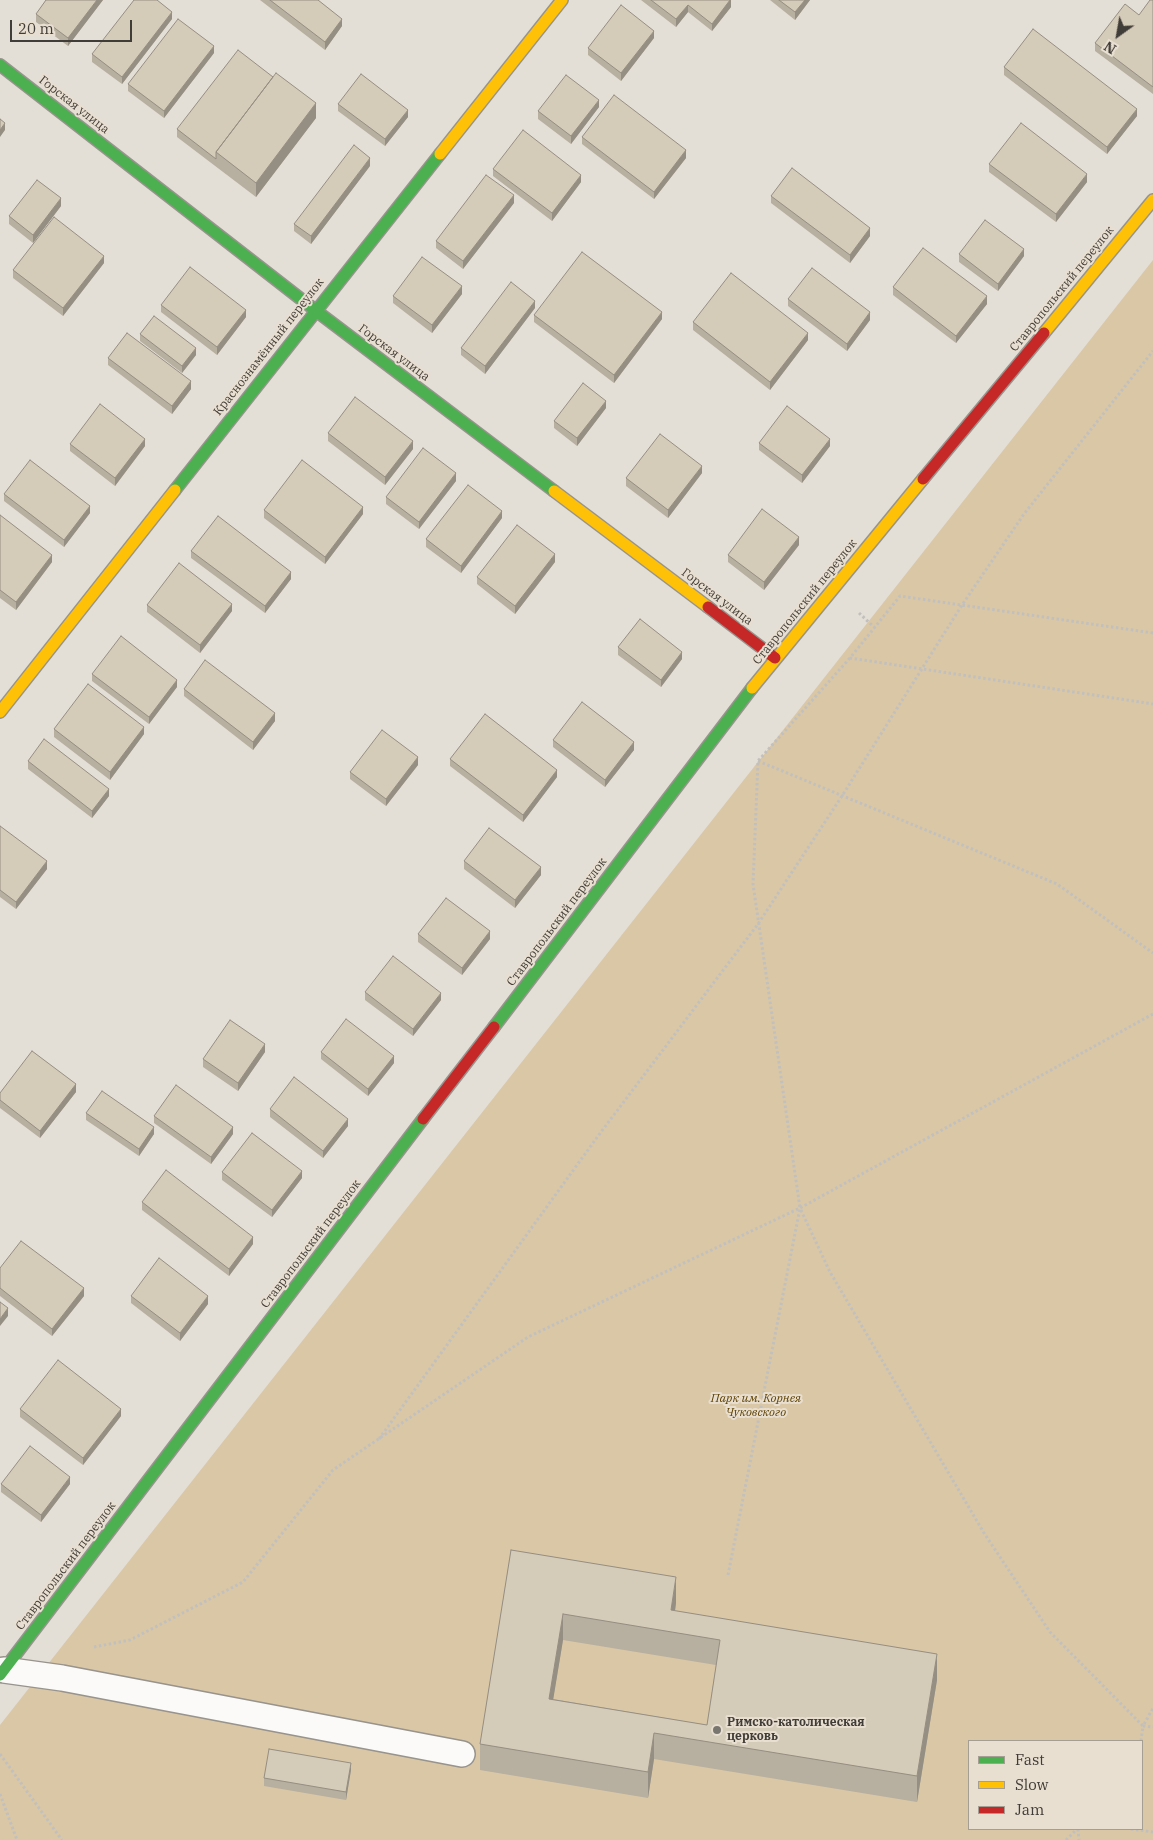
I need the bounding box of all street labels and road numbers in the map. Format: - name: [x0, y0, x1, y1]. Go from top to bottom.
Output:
- street label: Горская улица: [36, 73, 112, 137]
- street label: Ставропольский переулок: [1007, 223, 1117, 355]
- street label: Краснознамённый переулок: [211, 276, 327, 418]
- street label: Горская улица: [356, 322, 432, 384]
- street label: Ставропольский переулок: [750, 536, 860, 668]
- street label: Горская улица: [679, 566, 755, 628]
- street label: Ставропольский переулок: [504, 855, 610, 989]
- street label: Ставропольский переулок: [258, 1177, 364, 1311]
- street label: Ставропольский переулок: [13, 1499, 119, 1633]

